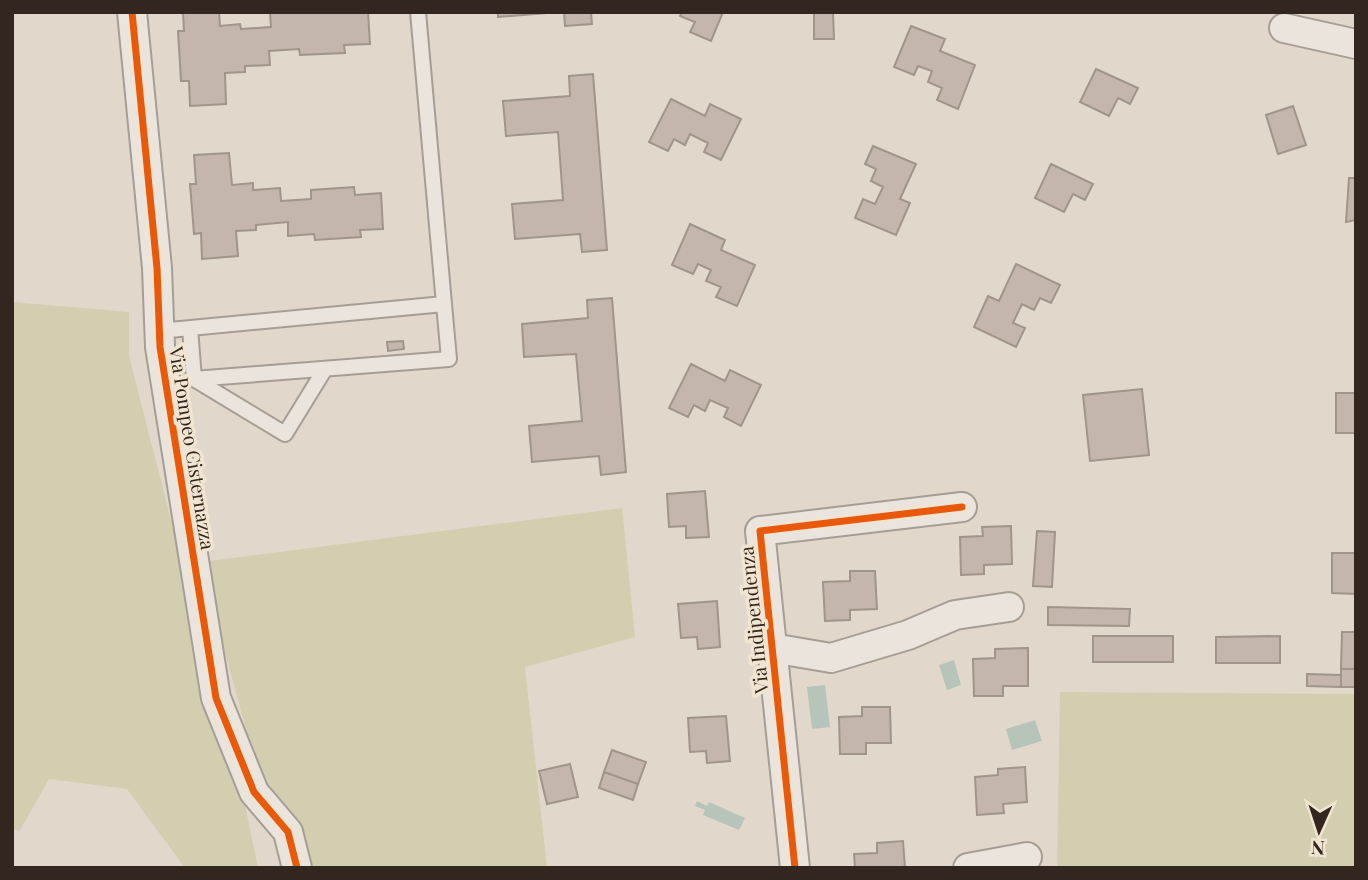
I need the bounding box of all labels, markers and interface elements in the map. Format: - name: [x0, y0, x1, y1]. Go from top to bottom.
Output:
- street label: Via Pompeo Cisternazza: [164, 344, 222, 552]
- street label: Via Indipendenza: [732, 545, 774, 696]
- north arrow: [1284, 796, 1354, 866]
- text: N: [1310, 836, 1326, 862]

